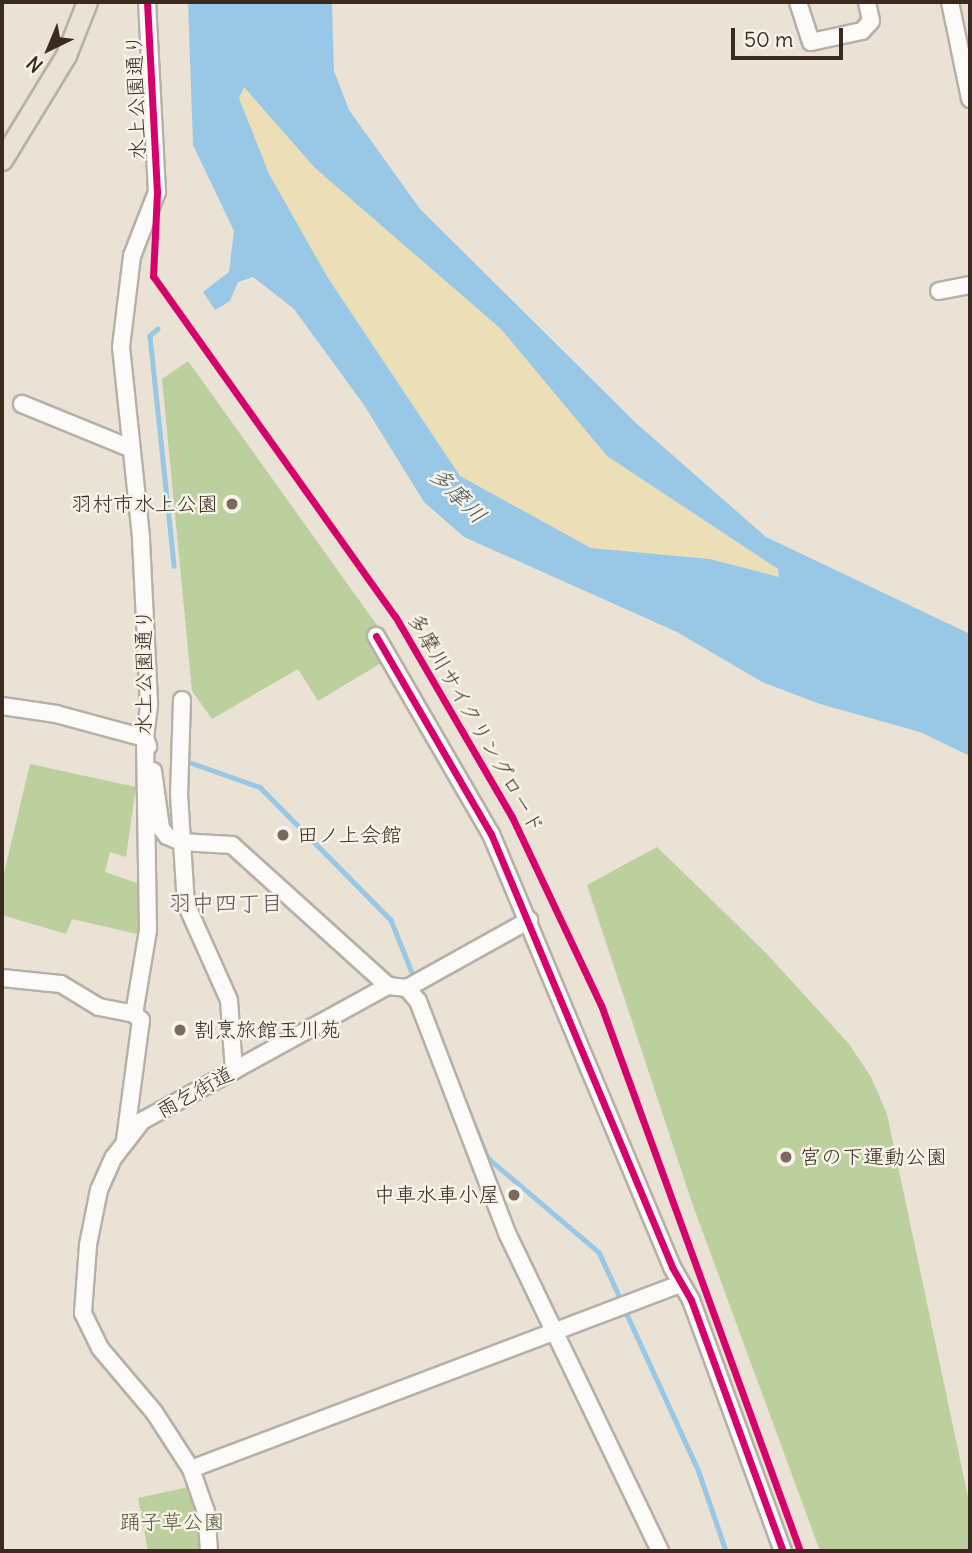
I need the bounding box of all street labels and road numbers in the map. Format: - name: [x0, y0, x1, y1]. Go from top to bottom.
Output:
- street label: 水上公園通り: [121, 34, 151, 160]
- street label: 多摩川サイクリングロード: [402, 608, 550, 838]
- street label: 水上公園通り: [131, 609, 157, 735]
- street label: 雨乞街道: [152, 1061, 238, 1123]

